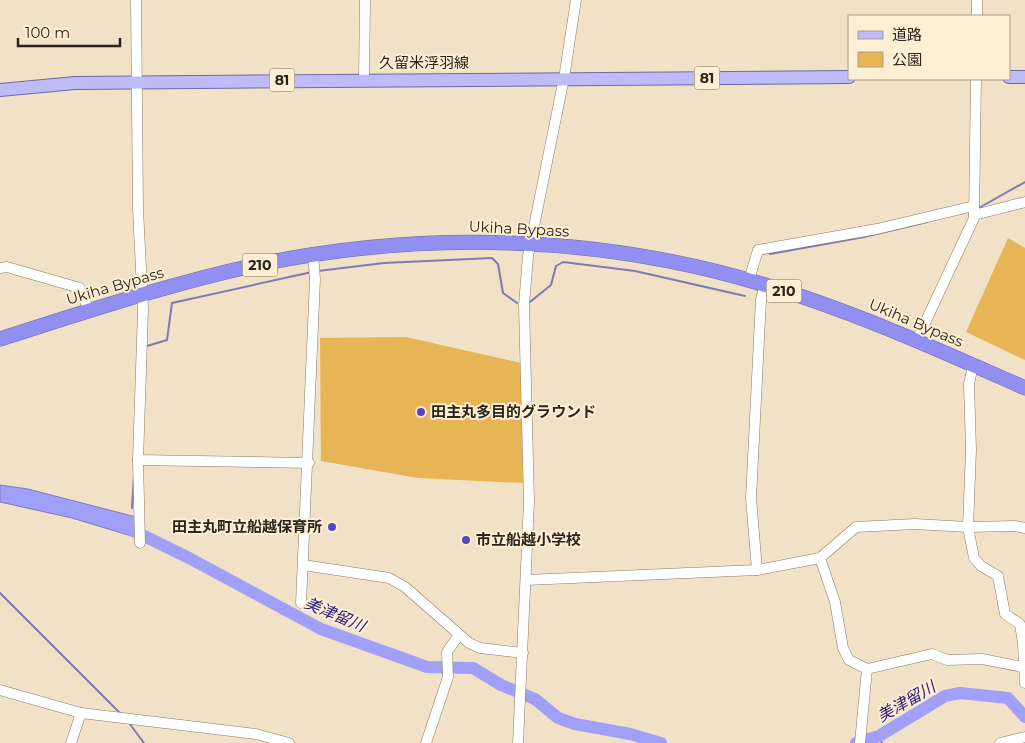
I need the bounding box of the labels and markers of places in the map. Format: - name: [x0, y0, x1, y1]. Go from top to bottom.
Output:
- place label: 田主丸多目的グラウンド: [431, 402, 596, 421]
- marker: 田主丸多目的グラウンド: [415, 406, 427, 418]
- place label: 田主丸町立船越保育所: [172, 517, 322, 536]
- marker: 田主丸町立船越保育所: [326, 521, 338, 533]
- place label: 市立船越小学校: [476, 530, 581, 549]
- marker: 市立船越小学校: [460, 534, 472, 546]

